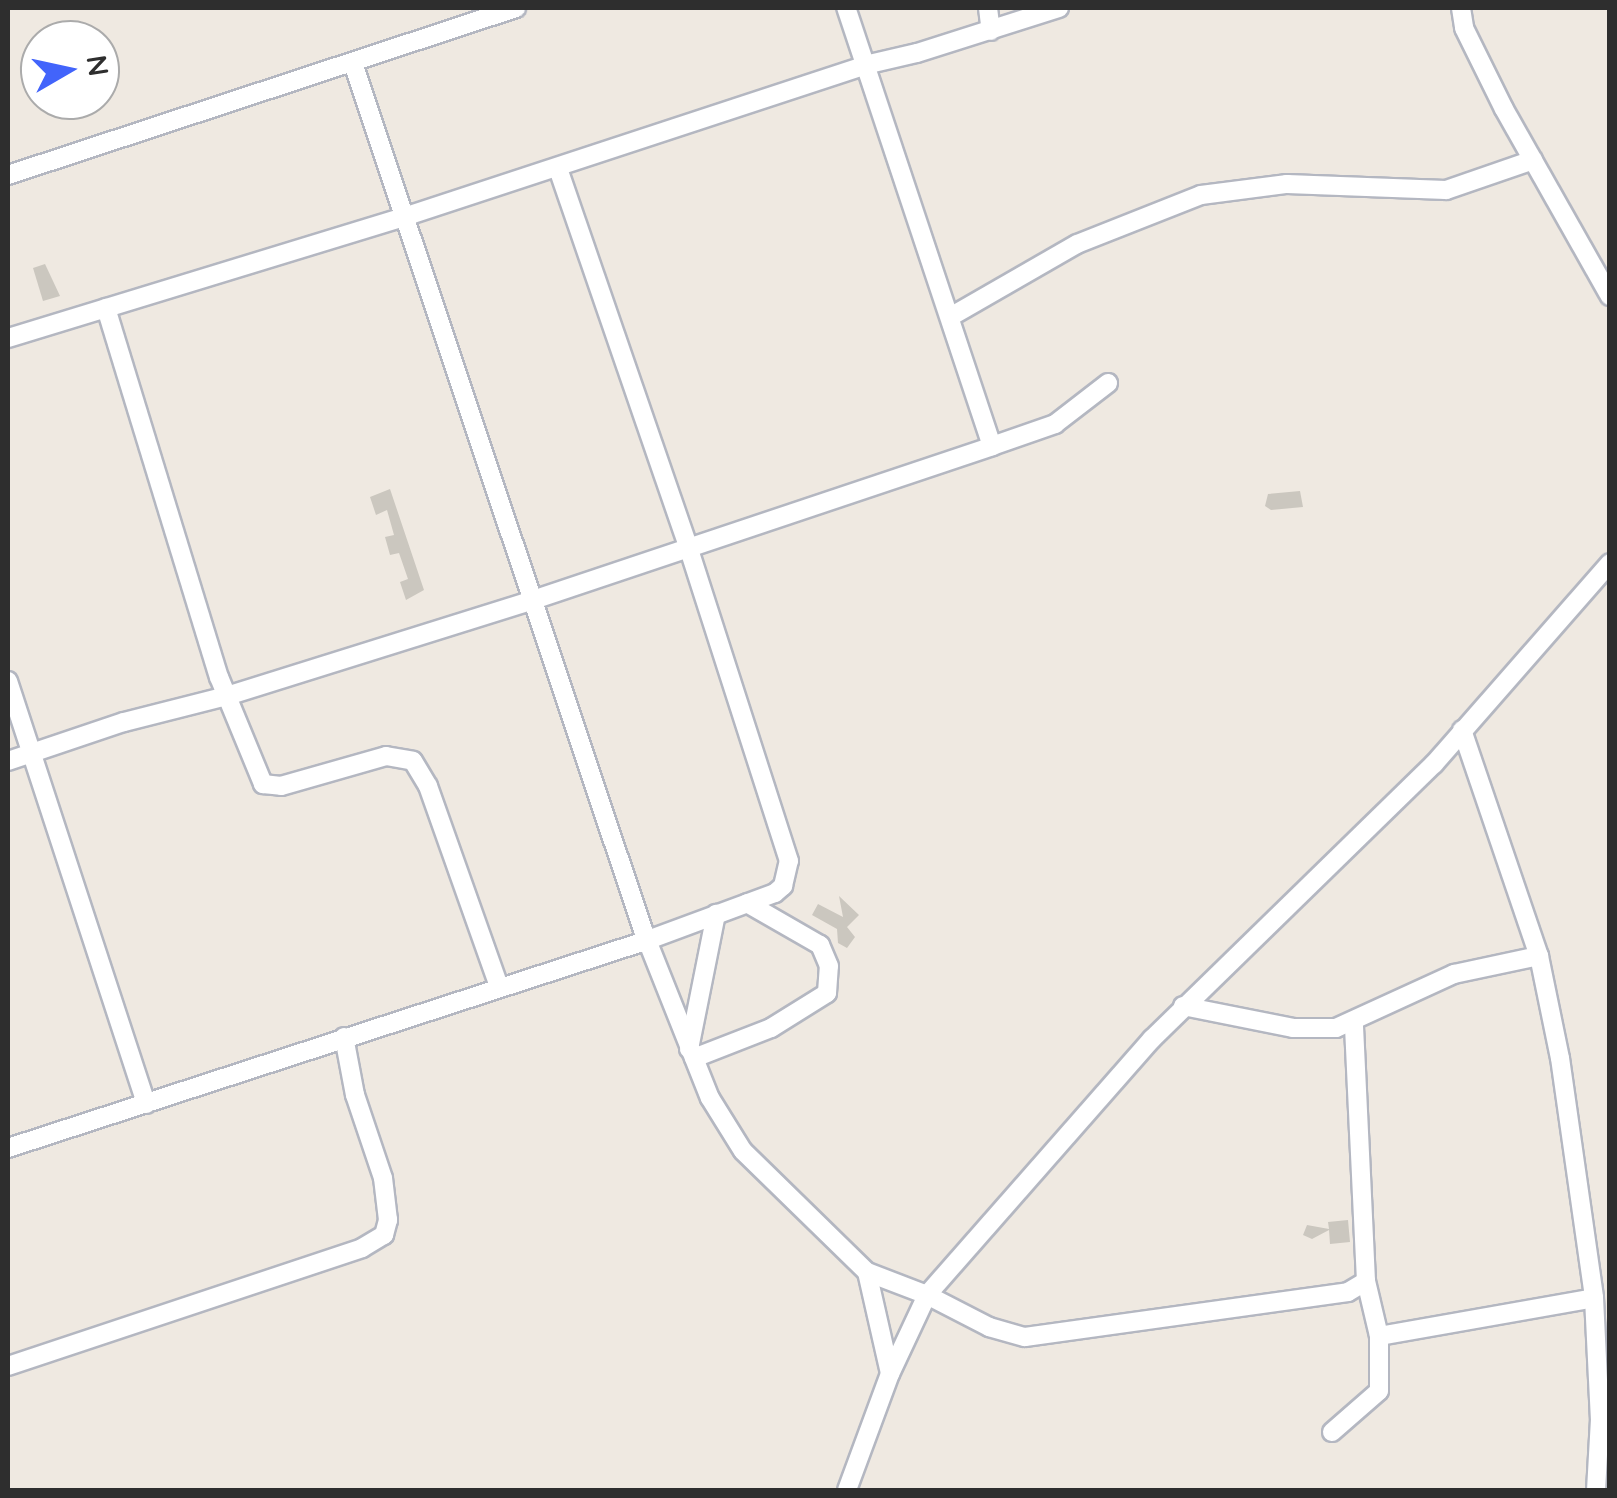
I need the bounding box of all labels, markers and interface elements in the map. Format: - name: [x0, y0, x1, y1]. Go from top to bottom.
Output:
- north arrow: [20, 20, 120, 120]
- text: N: [79, 53, 117, 78]

